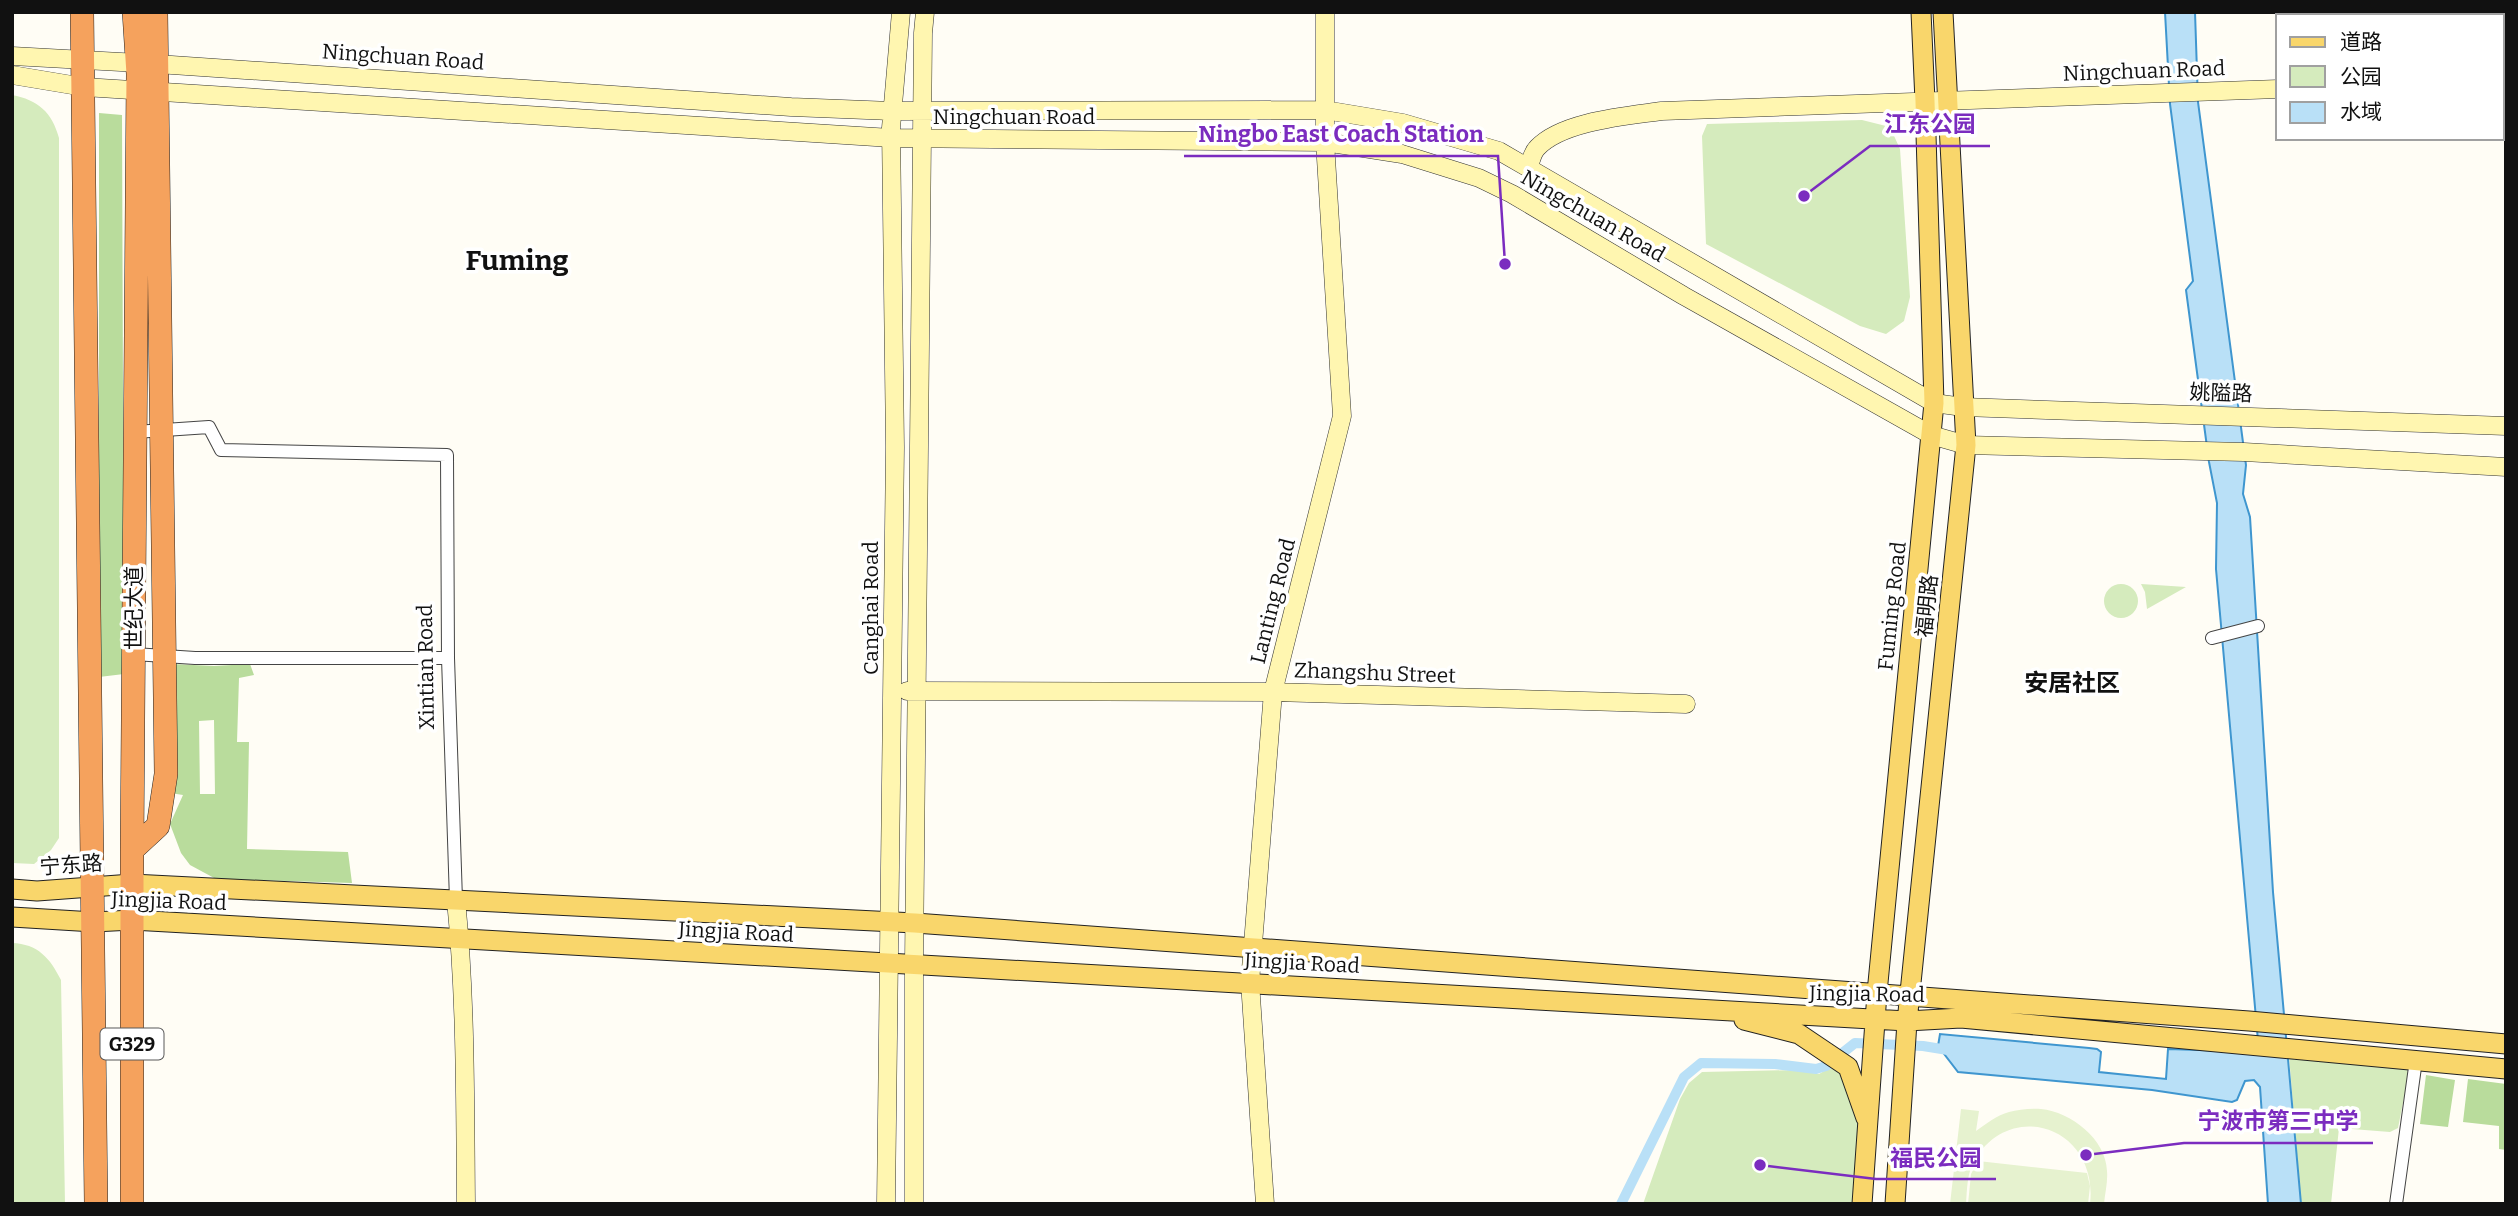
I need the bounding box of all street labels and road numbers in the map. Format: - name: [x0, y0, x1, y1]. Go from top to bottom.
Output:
- street label: Ningchuan Road: [321, 38, 485, 76]
- street label: Ningchuan Road: [2062, 55, 2226, 87]
- street label: Ningchuan Road: [933, 104, 1095, 130]
- street label: Ningchuan Road: [1516, 164, 1670, 268]
- street label: 姚隘路: [2189, 379, 2253, 407]
- street label: Lanting Road: [1245, 535, 1301, 667]
- street label: Fuming Road: [1872, 540, 1912, 672]
- street label: Canghai Road: [858, 541, 884, 675]
- street label: 世纪大道: [121, 566, 147, 650]
- street label: 福明路: [1911, 573, 1943, 639]
- street label: Xintian Road: [412, 604, 440, 730]
- street label: Zhangshu Street: [1294, 657, 1457, 689]
- street label: 宁东路: [39, 850, 103, 880]
- street label: Jingjia Road: [110, 886, 227, 916]
- street label: Jingjia Road: [677, 916, 794, 948]
- street label: Jingjia Road: [1243, 947, 1360, 979]
- street label: Jingjia Road: [1808, 980, 1925, 1008]
- road number: G329: [100, 1028, 164, 1060]

